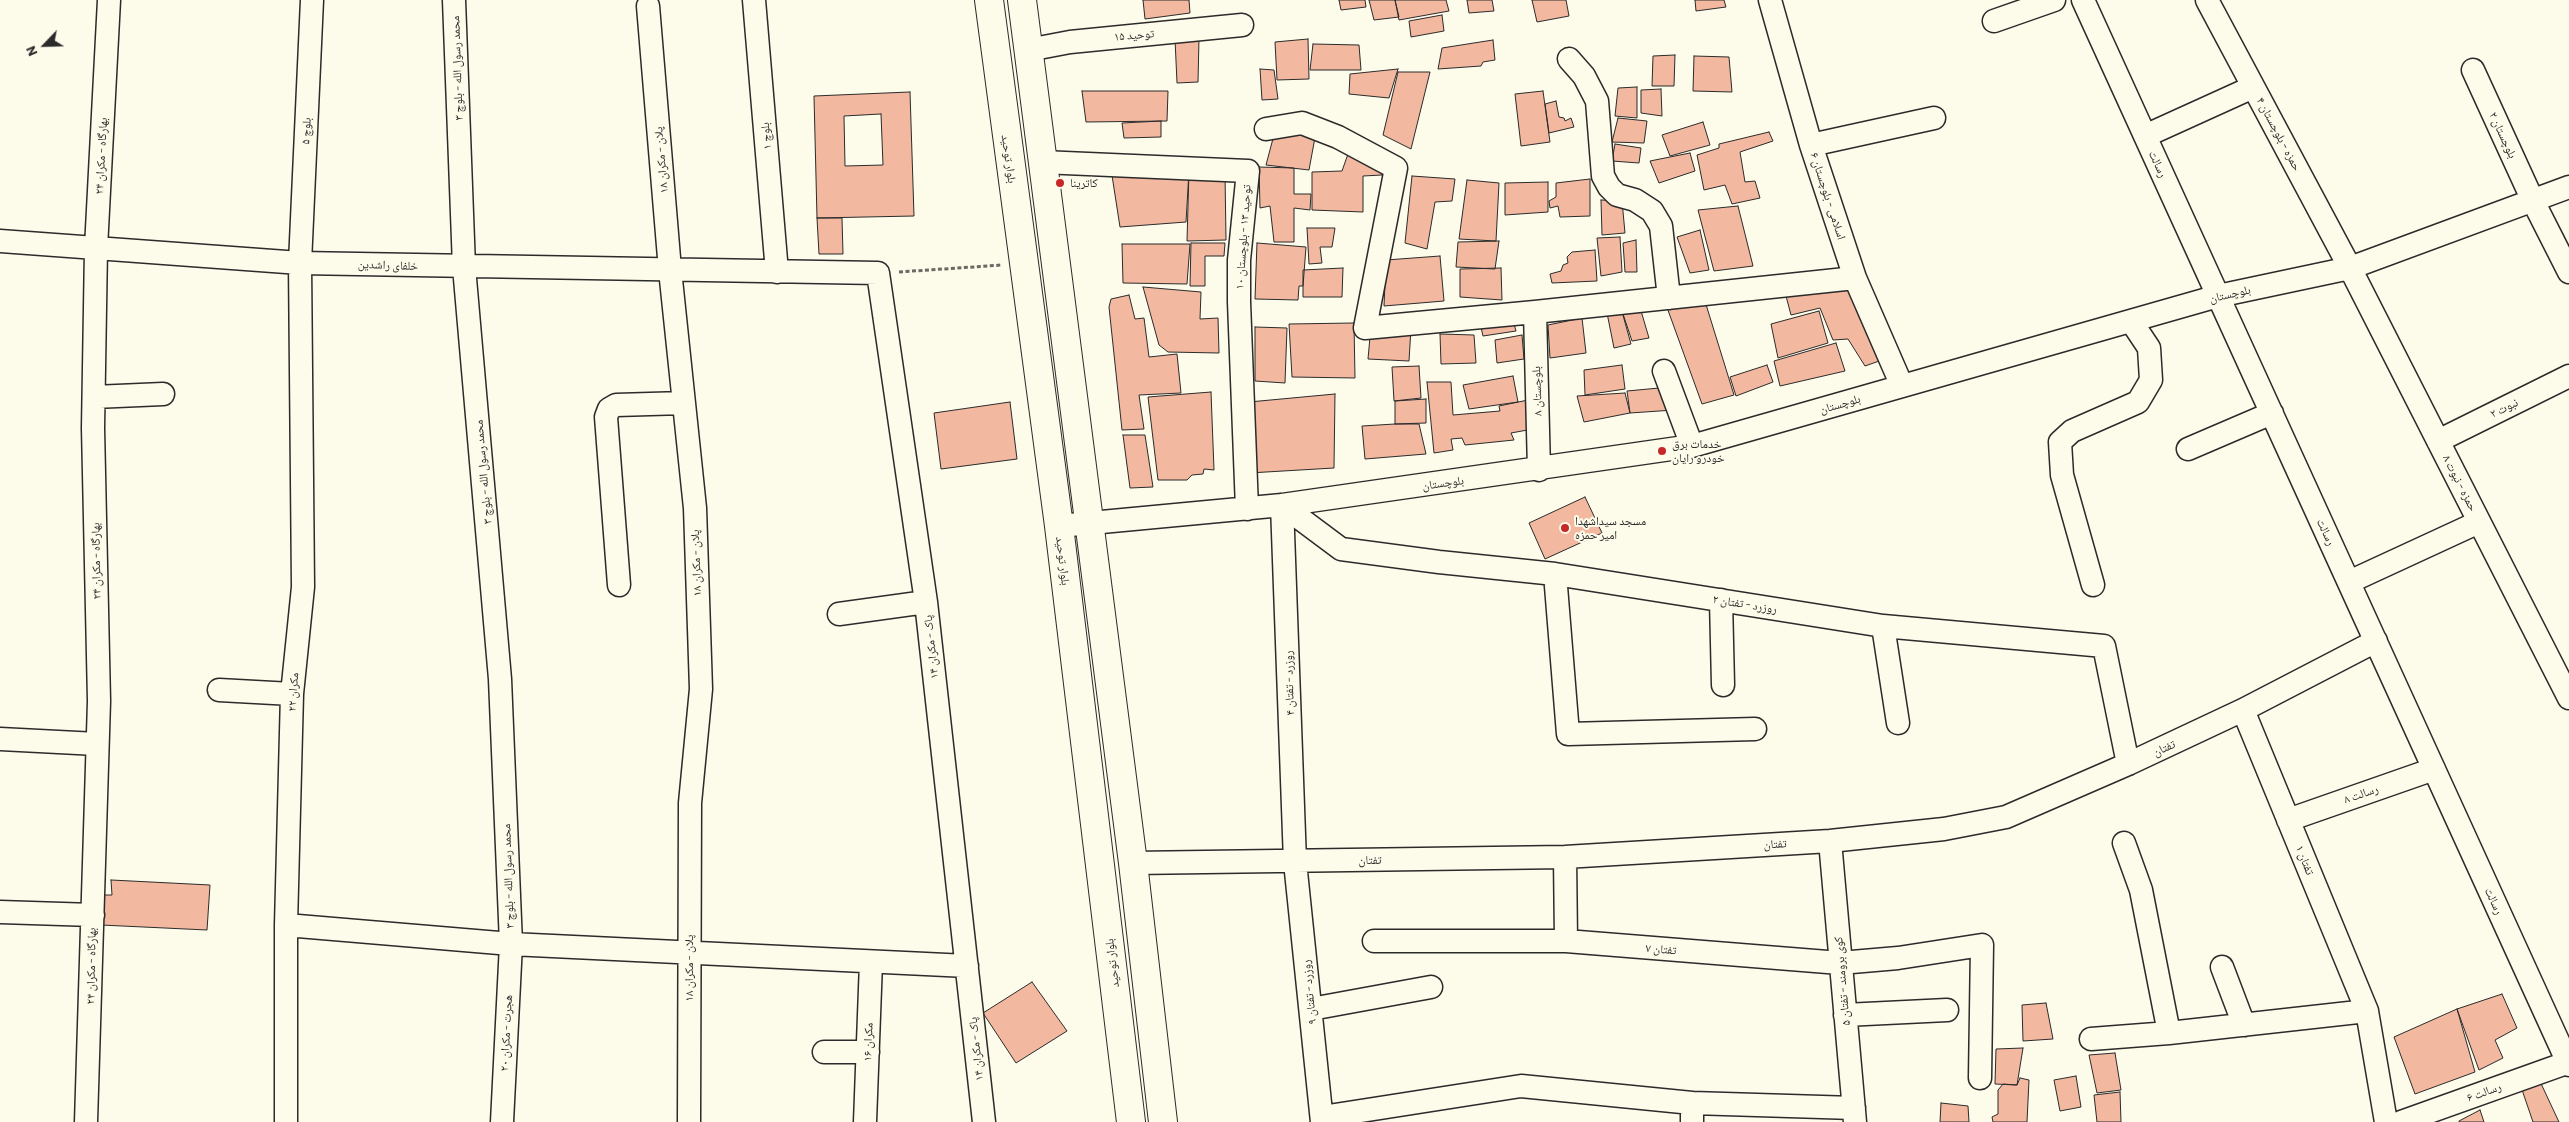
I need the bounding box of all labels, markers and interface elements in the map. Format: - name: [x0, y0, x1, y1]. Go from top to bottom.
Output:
- street label: محمد رسول الله - بلوچ ۳: [448, 15, 466, 121]
- north arrow: [20, 20, 70, 70]
- street label: توحید ۱۵: [1113, 26, 1155, 44]
- text: N: [21, 44, 40, 59]
- street label: حمزه - بلوچستان ۴: [2254, 95, 2304, 173]
- street label: بلوچستان ۲: [2486, 109, 2520, 161]
- street label: بهارگاه - مکران ۲۴: [92, 117, 110, 195]
- street label: بلوچ ۵: [298, 117, 314, 145]
- street label: بلوچ ۱: [758, 122, 774, 150]
- street label: پلان - مکران ۱۸: [651, 126, 671, 194]
- street label: بلوار توحید: [998, 134, 1020, 184]
- street label: رسالت: [2146, 148, 2170, 180]
- street label: اسلامی - بلوچستان ۶: [1807, 151, 1849, 241]
- place label: کاترینا: [1070, 176, 1098, 190]
- marker: کاترینا: [1054, 177, 1066, 189]
- street label: توحید ۱۳ - بلوچستان ۱۰: [1232, 184, 1254, 290]
- street label: خلفای راشدین: [358, 257, 418, 273]
- street label: بلوچستان: [2208, 282, 2252, 306]
- street label: بلوچستان ۸: [1529, 366, 1545, 416]
- street label: بلوچستان: [1818, 391, 1862, 417]
- street label: نبوت ۲: [2488, 395, 2520, 421]
- street label: محمد رسول الله - بلوچ ۳: [471, 419, 495, 525]
- place label: خدمات برق خودرو رایان: [1672, 437, 1725, 465]
- marker: خدمات برق خودرو رایان: [1656, 445, 1668, 457]
- street label: حمزه - نبوت ۸: [2440, 452, 2480, 514]
- street label: بلوچستان: [1421, 473, 1465, 493]
- place label: مسجد سیداشهدا امیر حمزه: [1575, 514, 1646, 542]
- street label: رسالت: [2314, 516, 2338, 548]
- street label: بهارگاه - مکران ۲۴: [88, 522, 104, 600]
- marker: مسجد سیداشهدا امیر حمزه: [1559, 522, 1571, 534]
- street label: پلان - مکران ۱۸: [688, 529, 704, 597]
- street label: بلوار توحید: [1053, 536, 1073, 586]
- street label: روزرد - تفتان ۲: [1712, 592, 1778, 616]
- street label: پاک - مکران ۱۴: [920, 614, 942, 680]
- street label: روزرد - تفتان ۴: [1281, 650, 1297, 716]
- street label: مکران ۲۲: [284, 672, 302, 712]
- street label: تفتان: [2150, 737, 2178, 759]
- street label: رسالت ۸: [2342, 781, 2380, 807]
- street label: محمد رسول الله - بلوچ ۳: [499, 823, 517, 929]
- street label: تفتان: [1763, 836, 1787, 852]
- street label: تفتان ۱: [2293, 843, 2317, 877]
- street label: تفتان: [1358, 853, 1382, 867]
- street label: رسالت: [2482, 885, 2506, 917]
- street label: بهارگاه - مکران ۲۴: [83, 927, 99, 1005]
- street label: پلان - مکران ۱۸: [682, 935, 696, 1001]
- street label: کوی برومند - تفتان ۵: [1831, 936, 1853, 1026]
- street label: بلوار توحید: [1102, 938, 1122, 988]
- street label: تفتان ۷: [1645, 940, 1677, 958]
- street label: روزرد - تفتان ۹: [1298, 959, 1320, 1025]
- street label: هجرت - مکران ۲۰: [497, 994, 515, 1072]
- street label: پاک - مکران ۱۴: [965, 1016, 987, 1082]
- street label: مکران ۱۶: [860, 1022, 876, 1062]
- street label: رسالت ۶: [2465, 1079, 2503, 1105]

